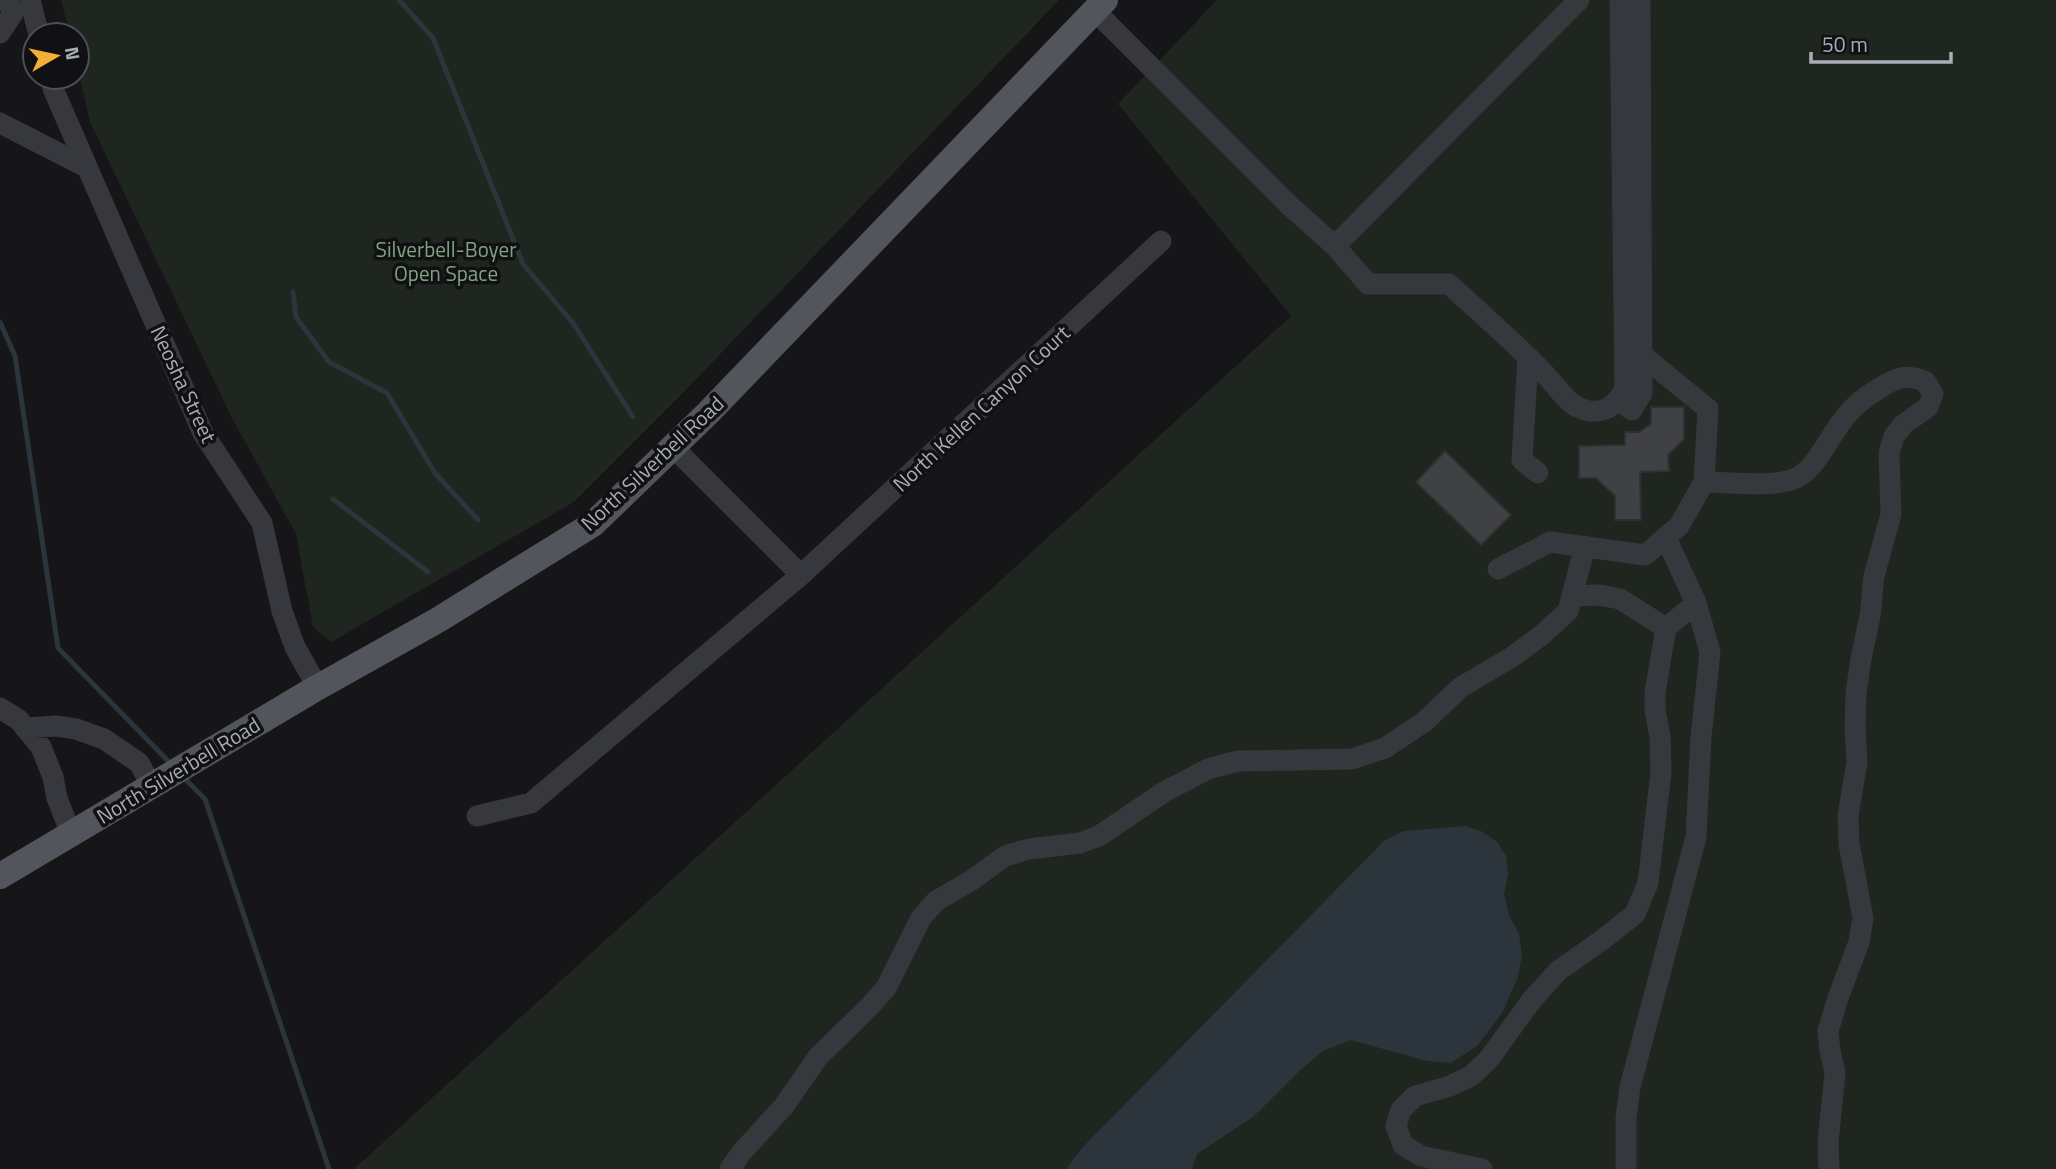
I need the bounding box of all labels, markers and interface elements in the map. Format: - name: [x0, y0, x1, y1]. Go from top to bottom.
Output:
- north arrow: [21, 21, 91, 91]
- scale bar: [1811, 21, 1951, 65]
- text: 50 m: [1822, 28, 1868, 60]
- text: N: [58, 44, 89, 62]
- park label: Silverbell-Boyer Open Space: [376, 233, 516, 289]
- street label: North Kellen Canyon Court: [885, 317, 1077, 499]
- street label: Neosha Street: [143, 320, 225, 448]
- street label: North Silverbell Road: [573, 388, 731, 538]
- street label: North Silverbell Road: [90, 708, 266, 832]

